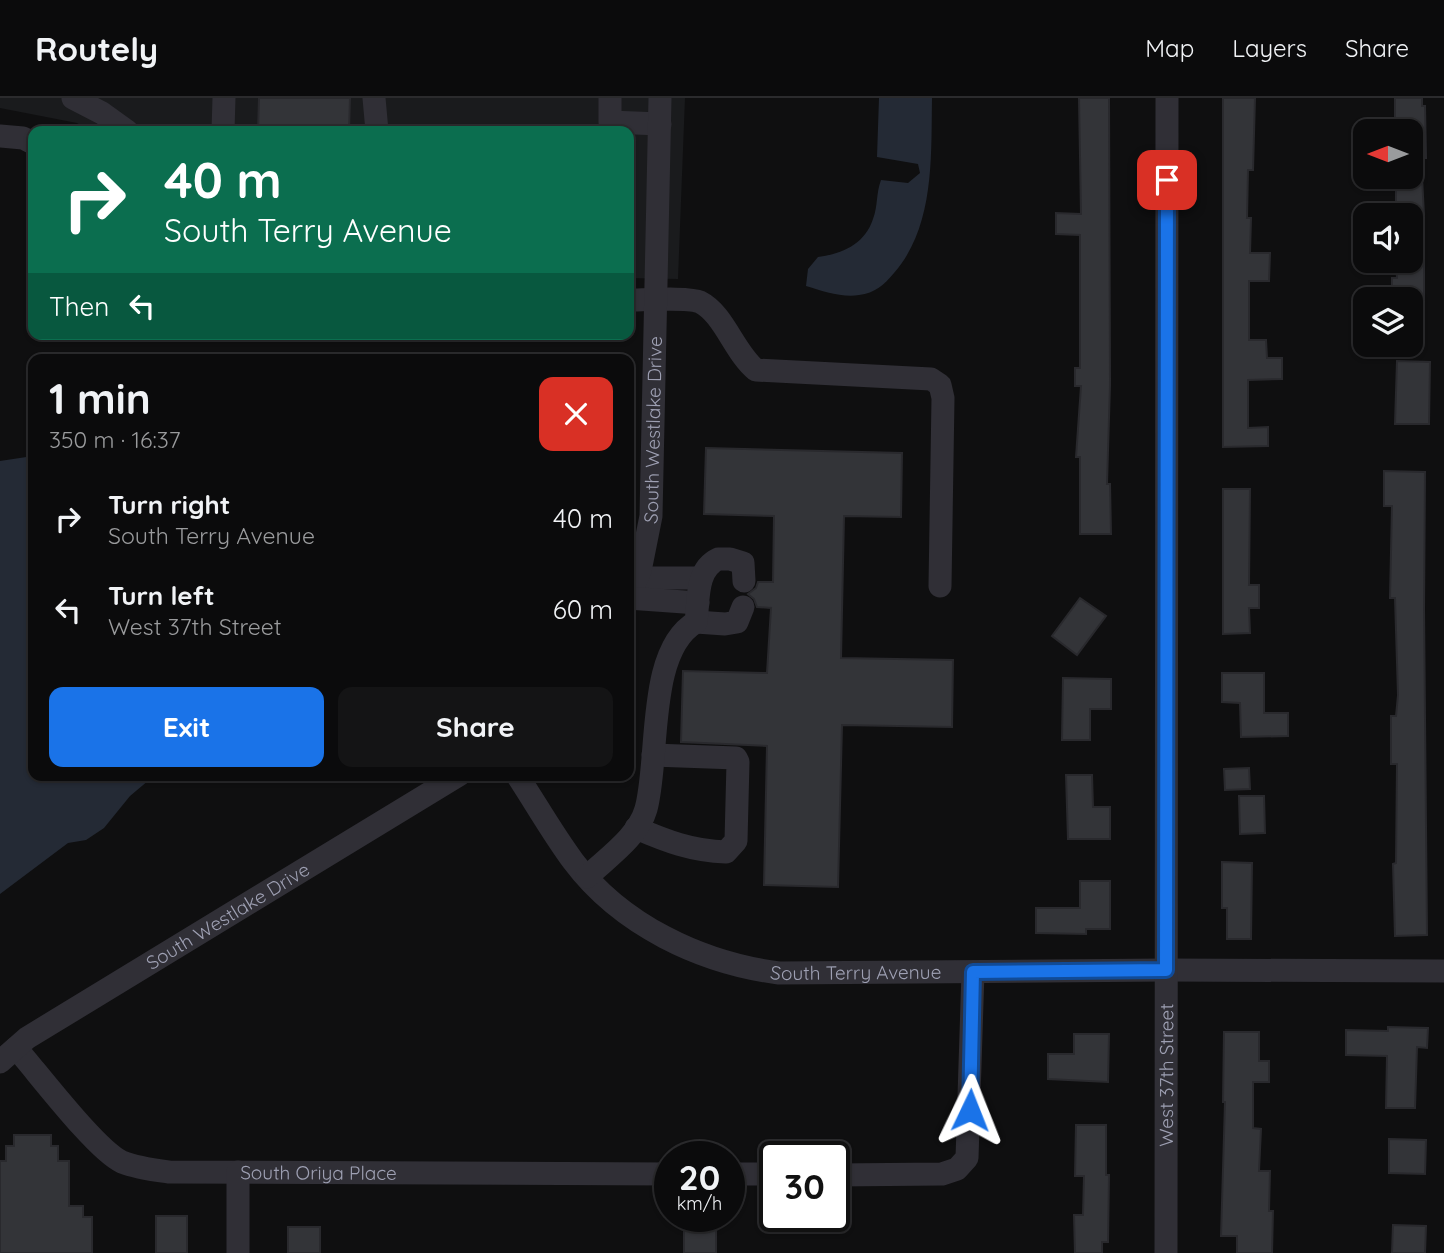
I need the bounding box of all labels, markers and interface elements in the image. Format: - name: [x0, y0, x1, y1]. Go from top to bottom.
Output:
- text: Routely: [35, 28, 158, 69]
- text: Map: [1145, 33, 1194, 63]
- text: Layers: [1232, 33, 1307, 63]
- text: Share: [1345, 33, 1409, 63]
- north arrow: [1353, 119, 1423, 189]
- map controls: [1353, 119, 1423, 357]
- text: 40 m: [164, 149, 282, 210]
- pin: [1137, 150, 1197, 210]
- icon: right: [49, 154, 140, 245]
- icon: arrive: [1148, 161, 1186, 199]
- button: sound: [1353, 203, 1423, 273]
- text: South Terry Avenue: [164, 210, 452, 250]
- icon: left: [123, 287, 161, 325]
- button: layers: [1353, 287, 1423, 357]
- text: Then: [49, 290, 109, 323]
- street label: South Westlake Drive: [638, 336, 667, 525]
- text: 1 min: [49, 372, 151, 425]
- button: close: [539, 377, 613, 451]
- text: 350 m · 16:37: [49, 425, 181, 454]
- text: Turn right: [108, 488, 230, 521]
- icon: right: [49, 500, 87, 538]
- text: 40 m: [553, 502, 613, 535]
- text: South Terry Avenue: [108, 521, 315, 550]
- text: Turn left: [108, 579, 215, 612]
- icon: left: [49, 591, 87, 629]
- text: 60 m: [553, 593, 613, 626]
- text: West 37th Street: [108, 612, 282, 641]
- button: Exit: [49, 687, 324, 767]
- button: Share: [338, 687, 613, 767]
- street label: South Westlake Drive: [142, 857, 314, 975]
- street label: South Terry Avenue: [769, 960, 941, 985]
- street label: West 37th Street: [1154, 1003, 1178, 1147]
- position arrow: [933, 1073, 1007, 1147]
- speed limit sign: 30: [759, 1141, 850, 1232]
- text: 20: [679, 1155, 720, 1199]
- street label: South Oriya Place: [240, 1160, 397, 1185]
- text: km/h: [677, 1192, 722, 1215]

